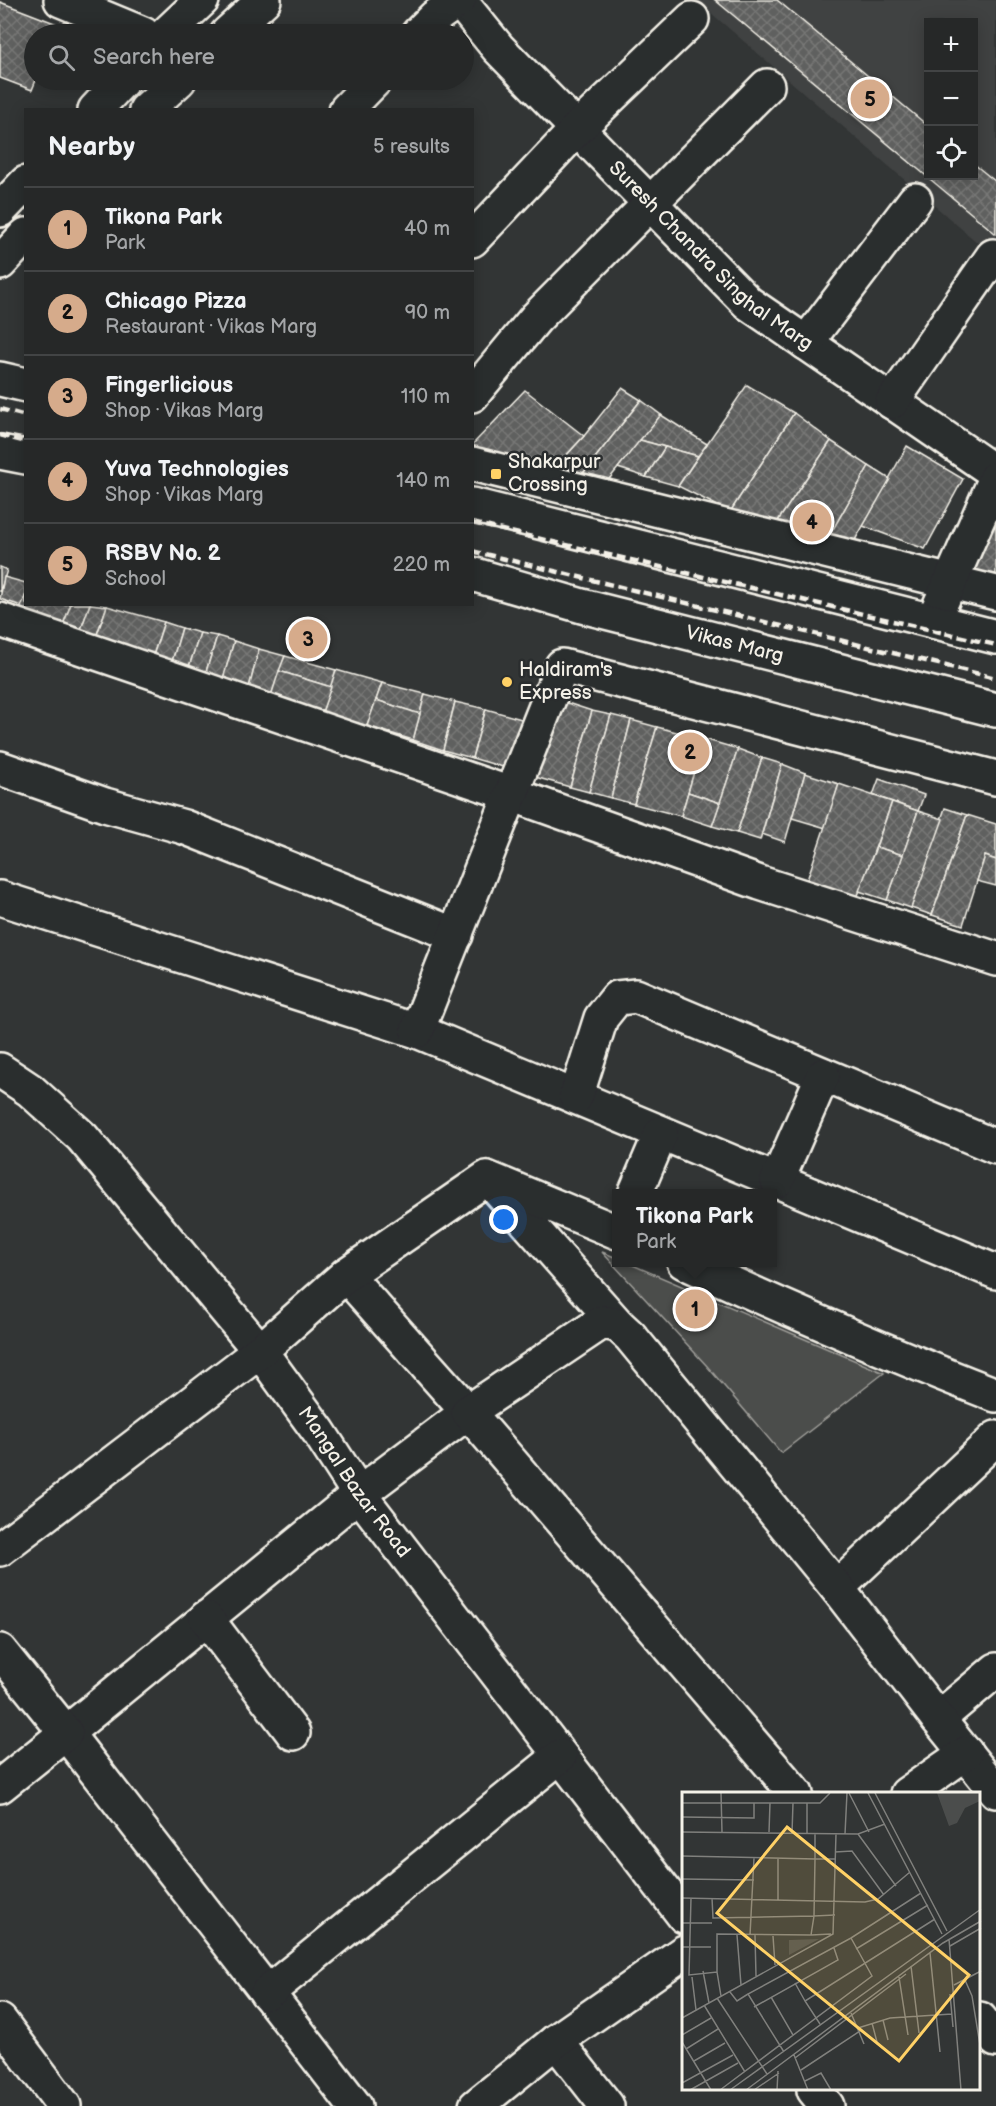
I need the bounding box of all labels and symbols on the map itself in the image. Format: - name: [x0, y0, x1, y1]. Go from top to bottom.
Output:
- pin: 5: [850, 76, 890, 122]
- street label: Suresh Chandra Singhal Marg: [604, 156, 817, 356]
- place label: Shakarpur Crossing: [508, 450, 601, 497]
- marker: Shakarpur Crossing: [489, 467, 503, 481]
- pin: 4: [792, 500, 832, 544]
- pin: 3: [288, 616, 328, 662]
- street label: Vikas Marg: [683, 621, 786, 668]
- place label: Haldiram's Express: [519, 658, 613, 705]
- marker: Haldiram's Express: [500, 675, 514, 689]
- pin: 2: [670, 730, 710, 774]
- your location: [489, 1205, 518, 1234]
- pin: 1: [676, 1286, 714, 1332]
- street label: Mangal Bazar Road: [293, 1402, 416, 1562]
- inset map: [682, 1792, 981, 2091]

